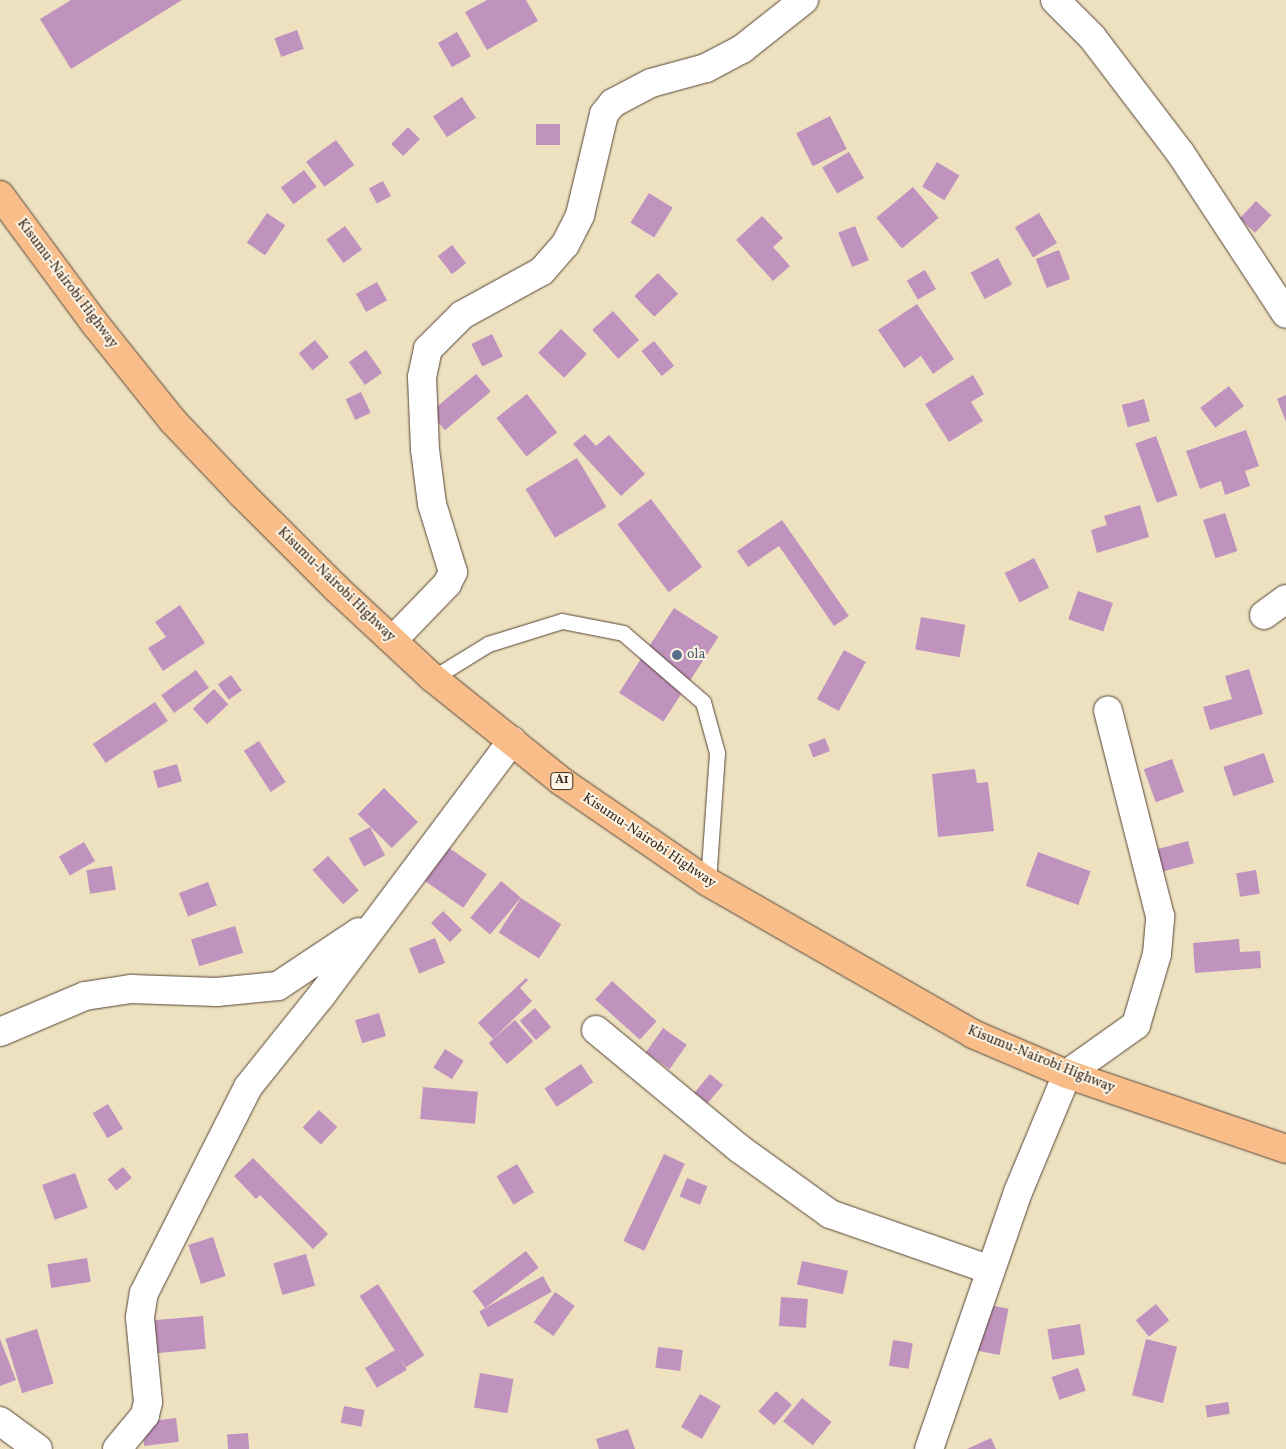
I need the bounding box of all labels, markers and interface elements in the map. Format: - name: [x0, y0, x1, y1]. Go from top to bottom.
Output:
- street label: Kisumu-Nairobi Highway: [13, 216, 121, 352]
- street label: Kisumu-Nairobi Highway: [274, 524, 398, 646]
- place label: ola: [687, 647, 705, 663]
- marker: ola: [671, 649, 683, 661]
- road number: A1: [550, 771, 574, 790]
- street label: Kisumu-Nairobi Highway: [579, 790, 719, 892]
- street label: Kisumu-Nairobi Highway: [965, 1023, 1117, 1097]

